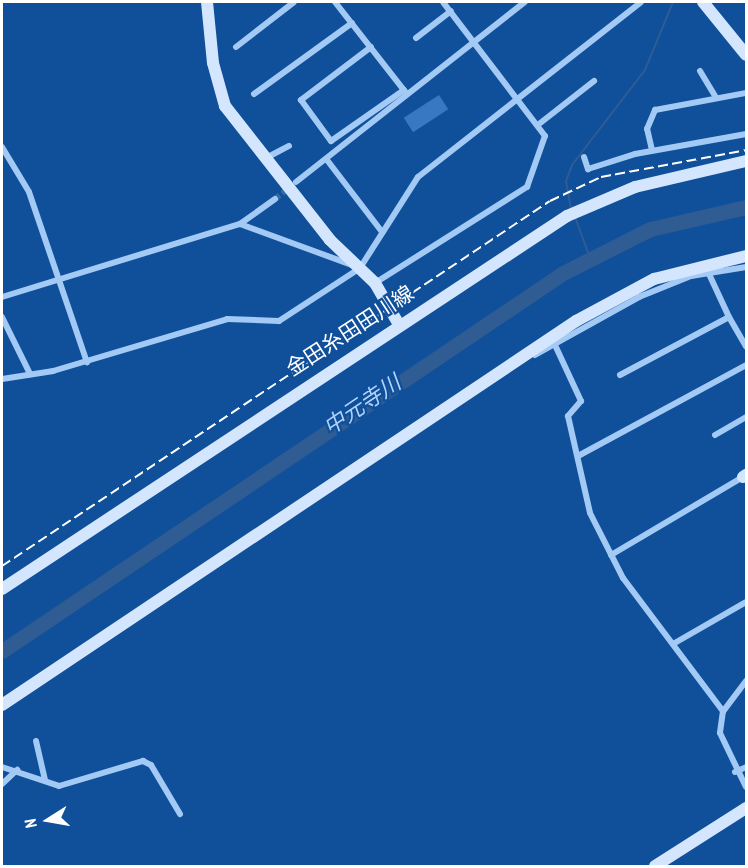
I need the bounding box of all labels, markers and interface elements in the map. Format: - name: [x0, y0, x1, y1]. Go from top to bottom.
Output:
- street label: 金田糸田田川線: [281, 280, 419, 382]
- water label: 中元寺川: [318, 369, 406, 441]
- north arrow: [18, 790, 78, 850]
- text: N: [20, 817, 41, 830]

